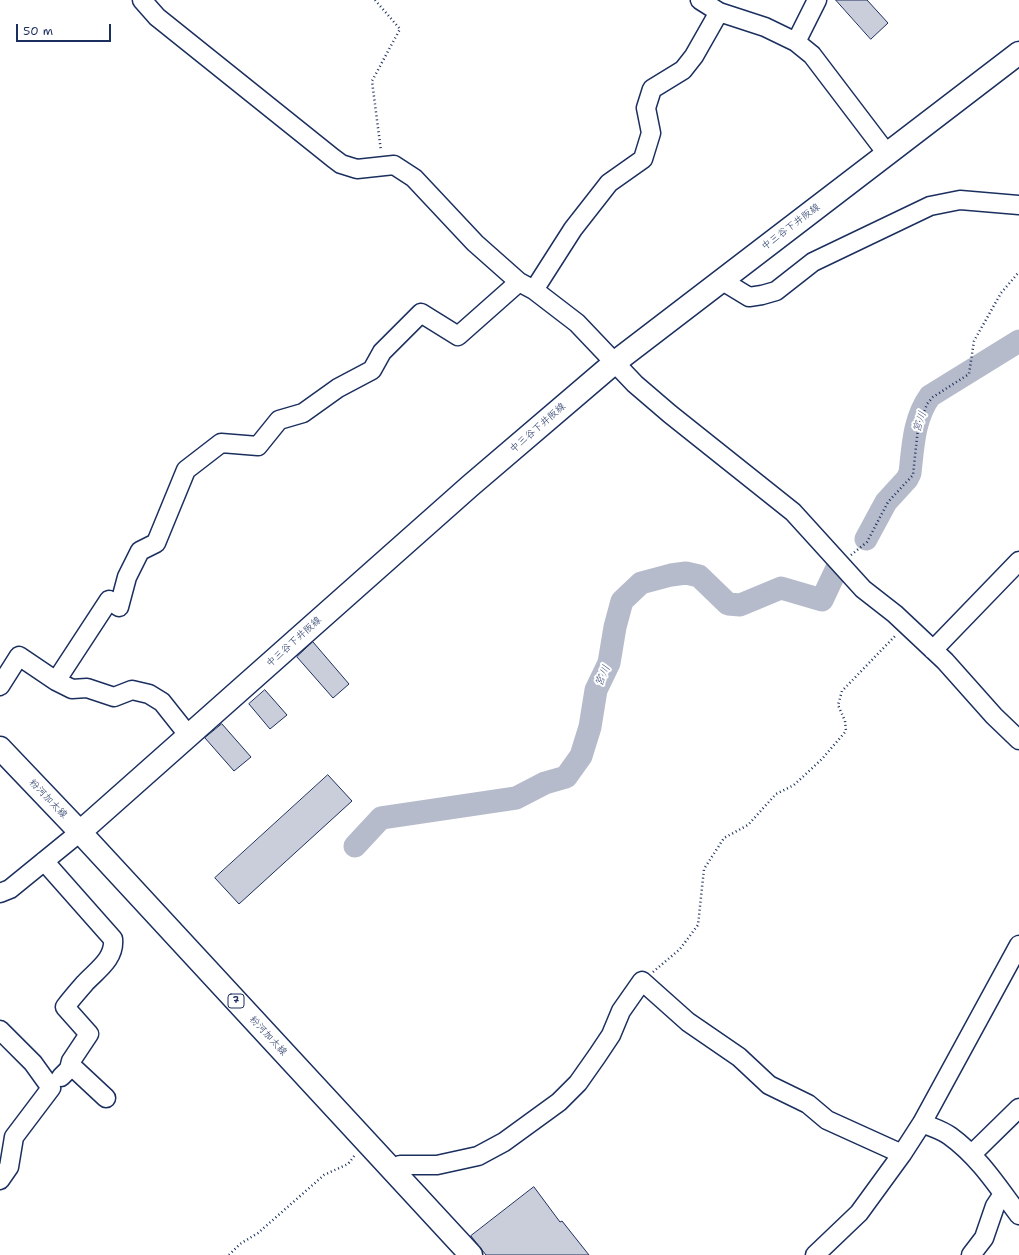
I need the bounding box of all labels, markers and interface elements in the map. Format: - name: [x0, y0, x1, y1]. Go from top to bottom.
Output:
- scale bar: [18, 16, 113, 42]
- text: 50 m: [23, 23, 53, 39]
- street label: 中三谷下井阪線: [759, 201, 823, 253]
- street label: 中三谷下井阪線: [508, 401, 568, 455]
- water label: 宮川: [910, 409, 930, 435]
- street label: 中三谷下井阪線: [264, 614, 324, 670]
- water label: 宮川: [593, 663, 613, 689]
- street label: 粉河加太線: [26, 777, 70, 821]
- road number: 7: [228, 994, 244, 1008]
- street label: 粉河加太線: [247, 1014, 289, 1058]

